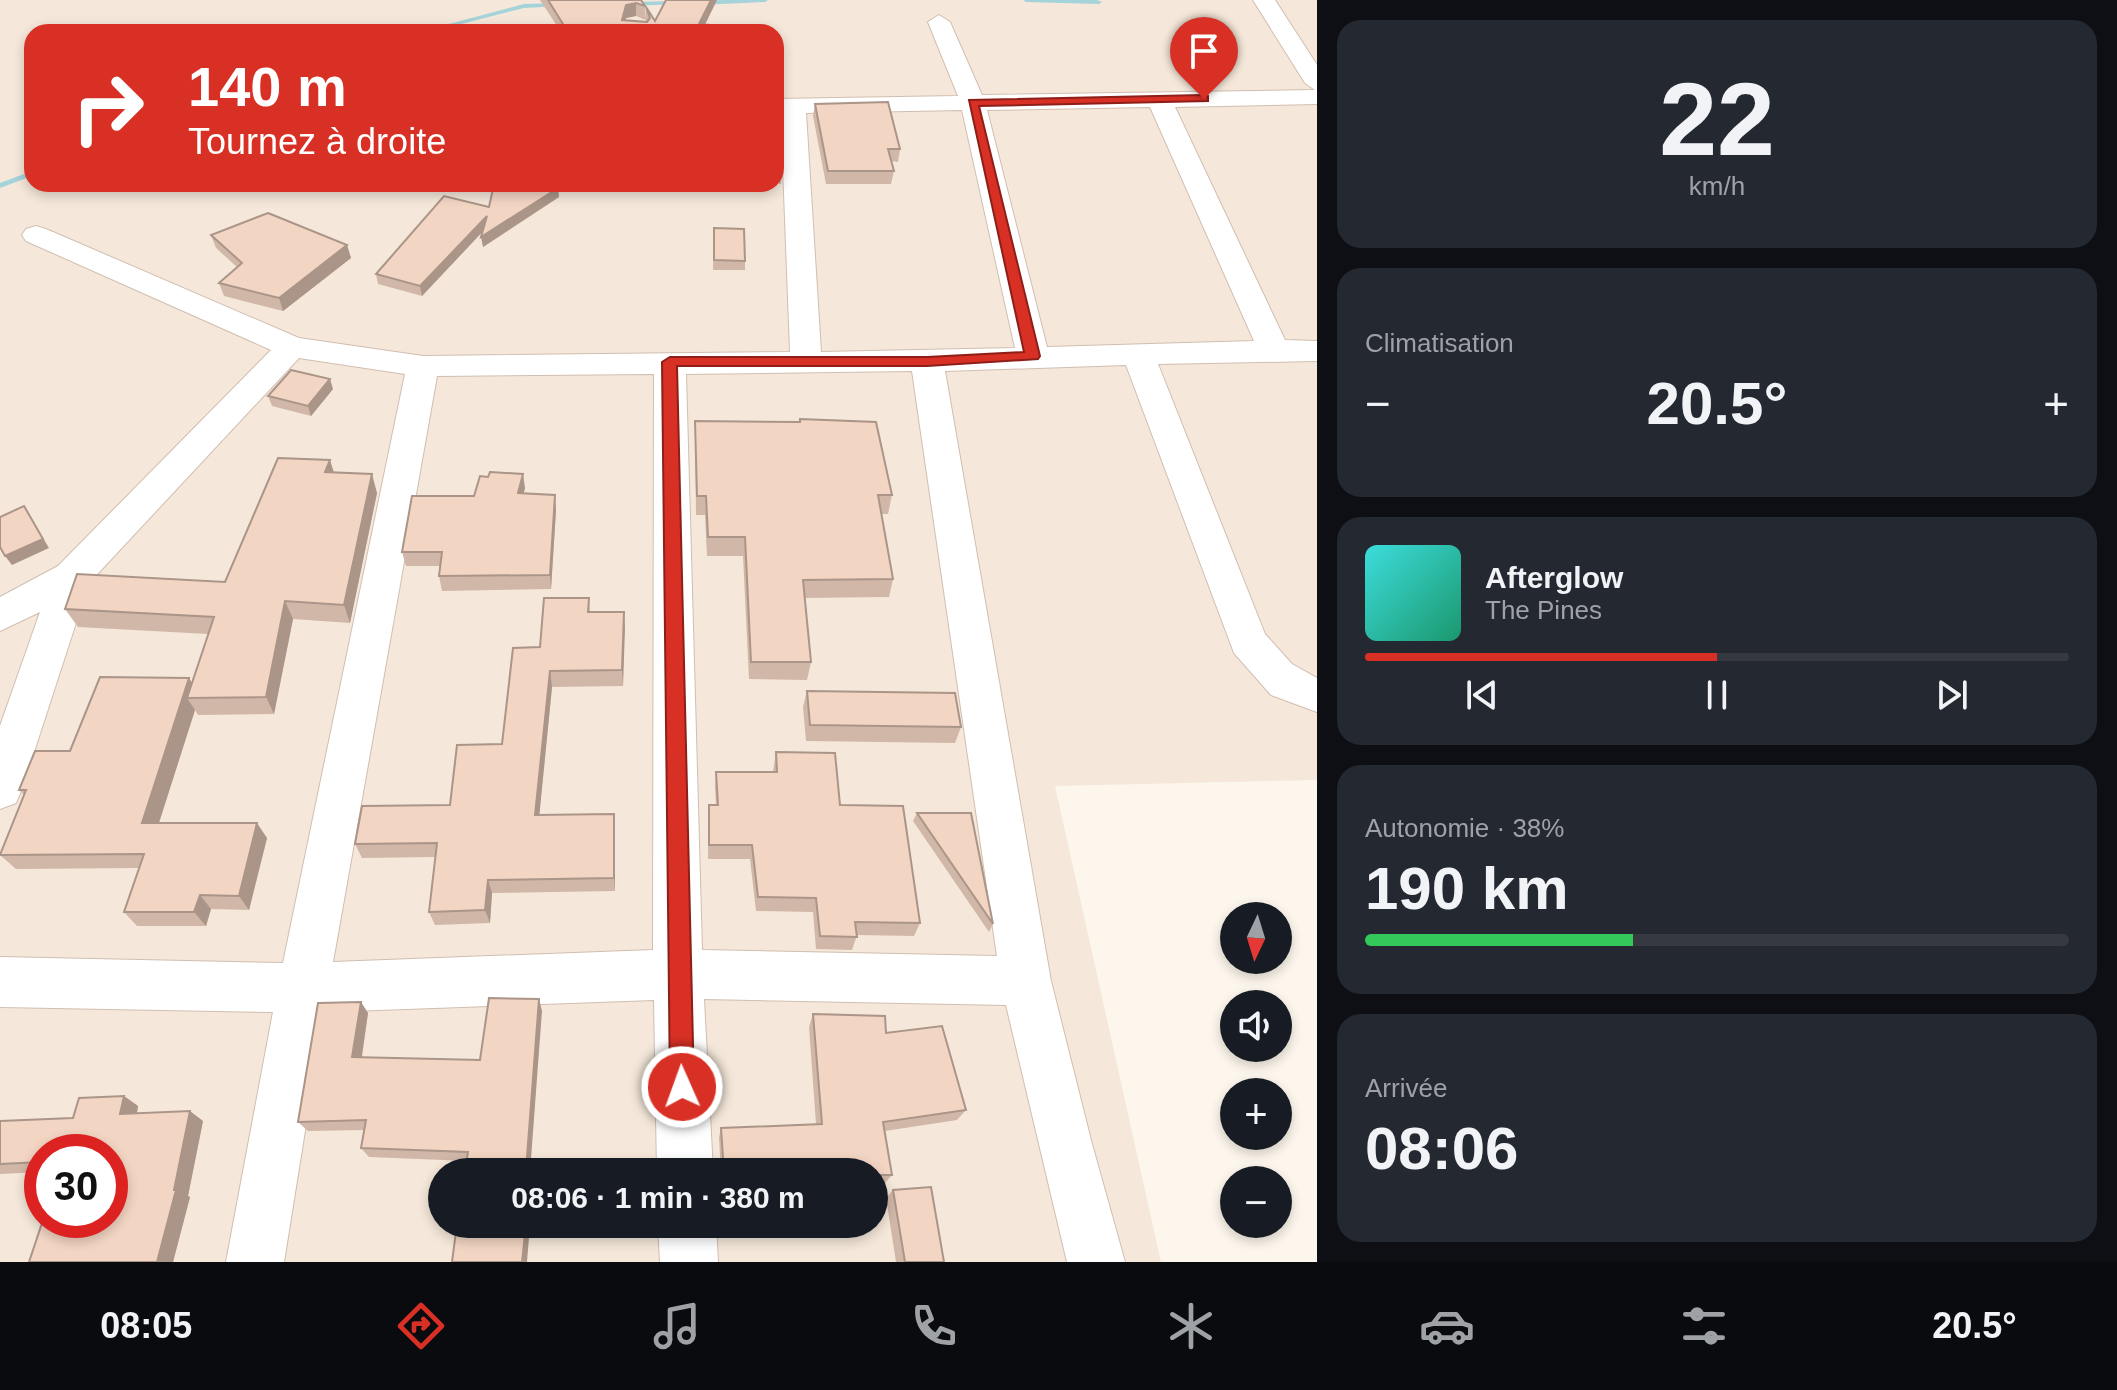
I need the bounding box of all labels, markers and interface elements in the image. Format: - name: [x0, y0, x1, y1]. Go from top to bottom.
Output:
- pin: [1170, 17, 1238, 99]
- icon: arrive: [1182, 29, 1226, 73]
- text: 140 m: [188, 55, 347, 118]
- icon: right: [56, 56, 160, 160]
- text: 22: [1659, 61, 1775, 177]
- text: Tournez à droite: [188, 121, 446, 162]
- text: km/h: [1689, 171, 1745, 201]
- text: Climatisation: [1365, 328, 1514, 358]
- text: 20.5°: [1647, 370, 1787, 437]
- text: −: [1365, 379, 1391, 428]
- text: +: [2043, 379, 2069, 428]
- text: Afterglow: [1485, 561, 1623, 594]
- text: The Pines: [1485, 595, 1602, 625]
- icon: previous: [1460, 673, 1504, 717]
- icon: pause: [1695, 673, 1739, 717]
- icon: next: [1930, 673, 1974, 717]
- text: Autonomie · 38%: [1365, 813, 1564, 843]
- text: 190 km: [1365, 855, 1569, 922]
- north arrow: [1220, 902, 1292, 974]
- map controls: [1220, 902, 1292, 1238]
- button: sound: [1220, 990, 1292, 1062]
- position arrow: [640, 1045, 724, 1129]
- text: Arrivée: [1365, 1073, 1447, 1103]
- button: +: [1220, 1078, 1292, 1150]
- text: 08:06: [1365, 1115, 1518, 1182]
- speed limit sign: 30: [24, 1134, 128, 1238]
- button: −: [1220, 1166, 1292, 1238]
- text: 08:06 · 1 min · 380 m: [511, 1181, 805, 1214]
- icon: directions: [393, 1298, 449, 1354]
- icon: music: [649, 1298, 705, 1354]
- icon: phone: [906, 1298, 962, 1354]
- icon: climate: [1163, 1298, 1219, 1354]
- icon: car: [1419, 1298, 1475, 1354]
- icon: filters: [1676, 1298, 1732, 1354]
- text: 08:05: [100, 1305, 192, 1346]
- text: 20.5°: [1932, 1305, 2017, 1346]

